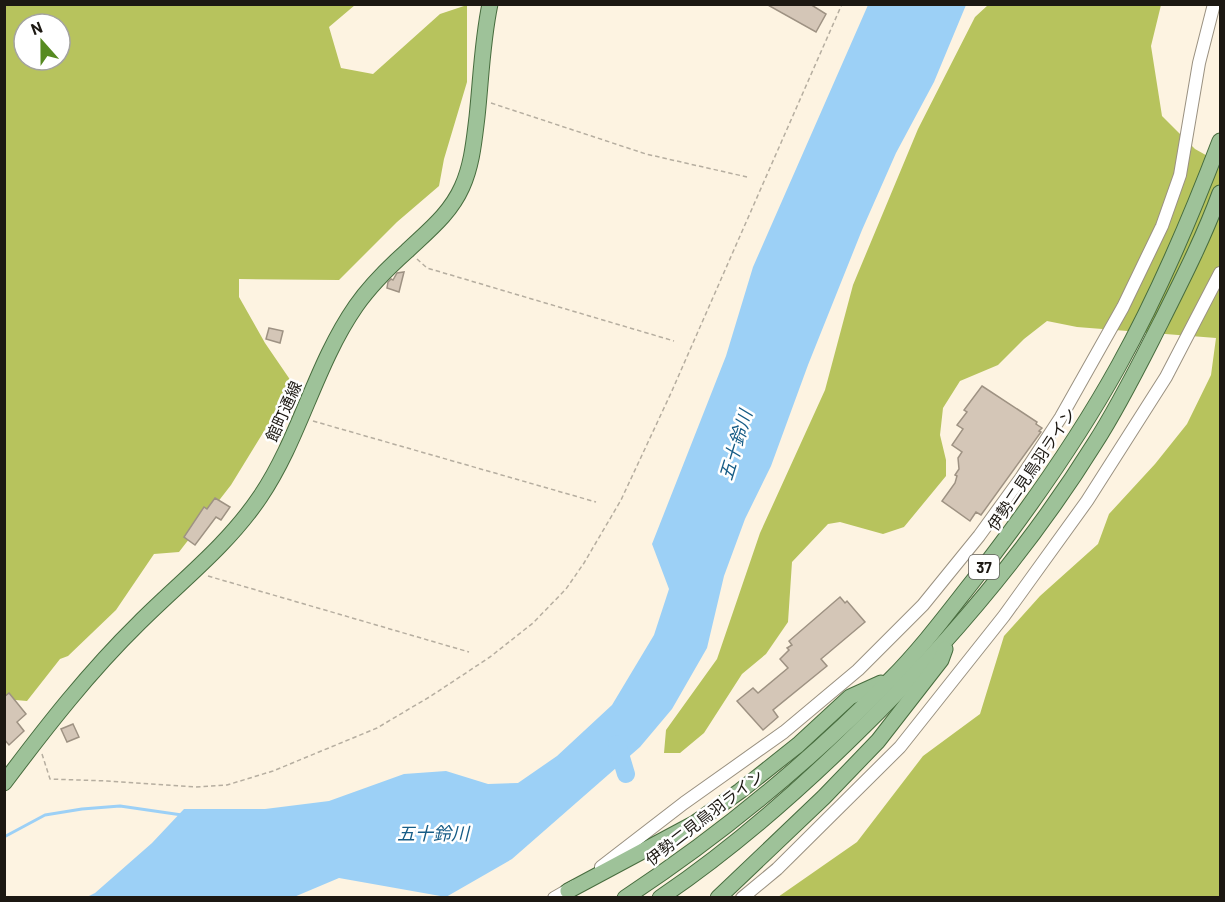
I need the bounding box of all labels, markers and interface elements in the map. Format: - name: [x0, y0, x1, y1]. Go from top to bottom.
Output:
- north arrow: [12, 12, 72, 72]
- text: N: [28, 17, 45, 38]
- street label: 館町通線: [261, 378, 305, 444]
- street label: 伊勢二見鳥羽ライン: [983, 404, 1079, 534]
- water label: 五十鈴川: [714, 405, 757, 483]
- road number: 37: [969, 555, 999, 579]
- street label: 伊勢二見鳥羽ライン: [641, 765, 767, 869]
- water label: 五十鈴川: [397, 822, 471, 844]

